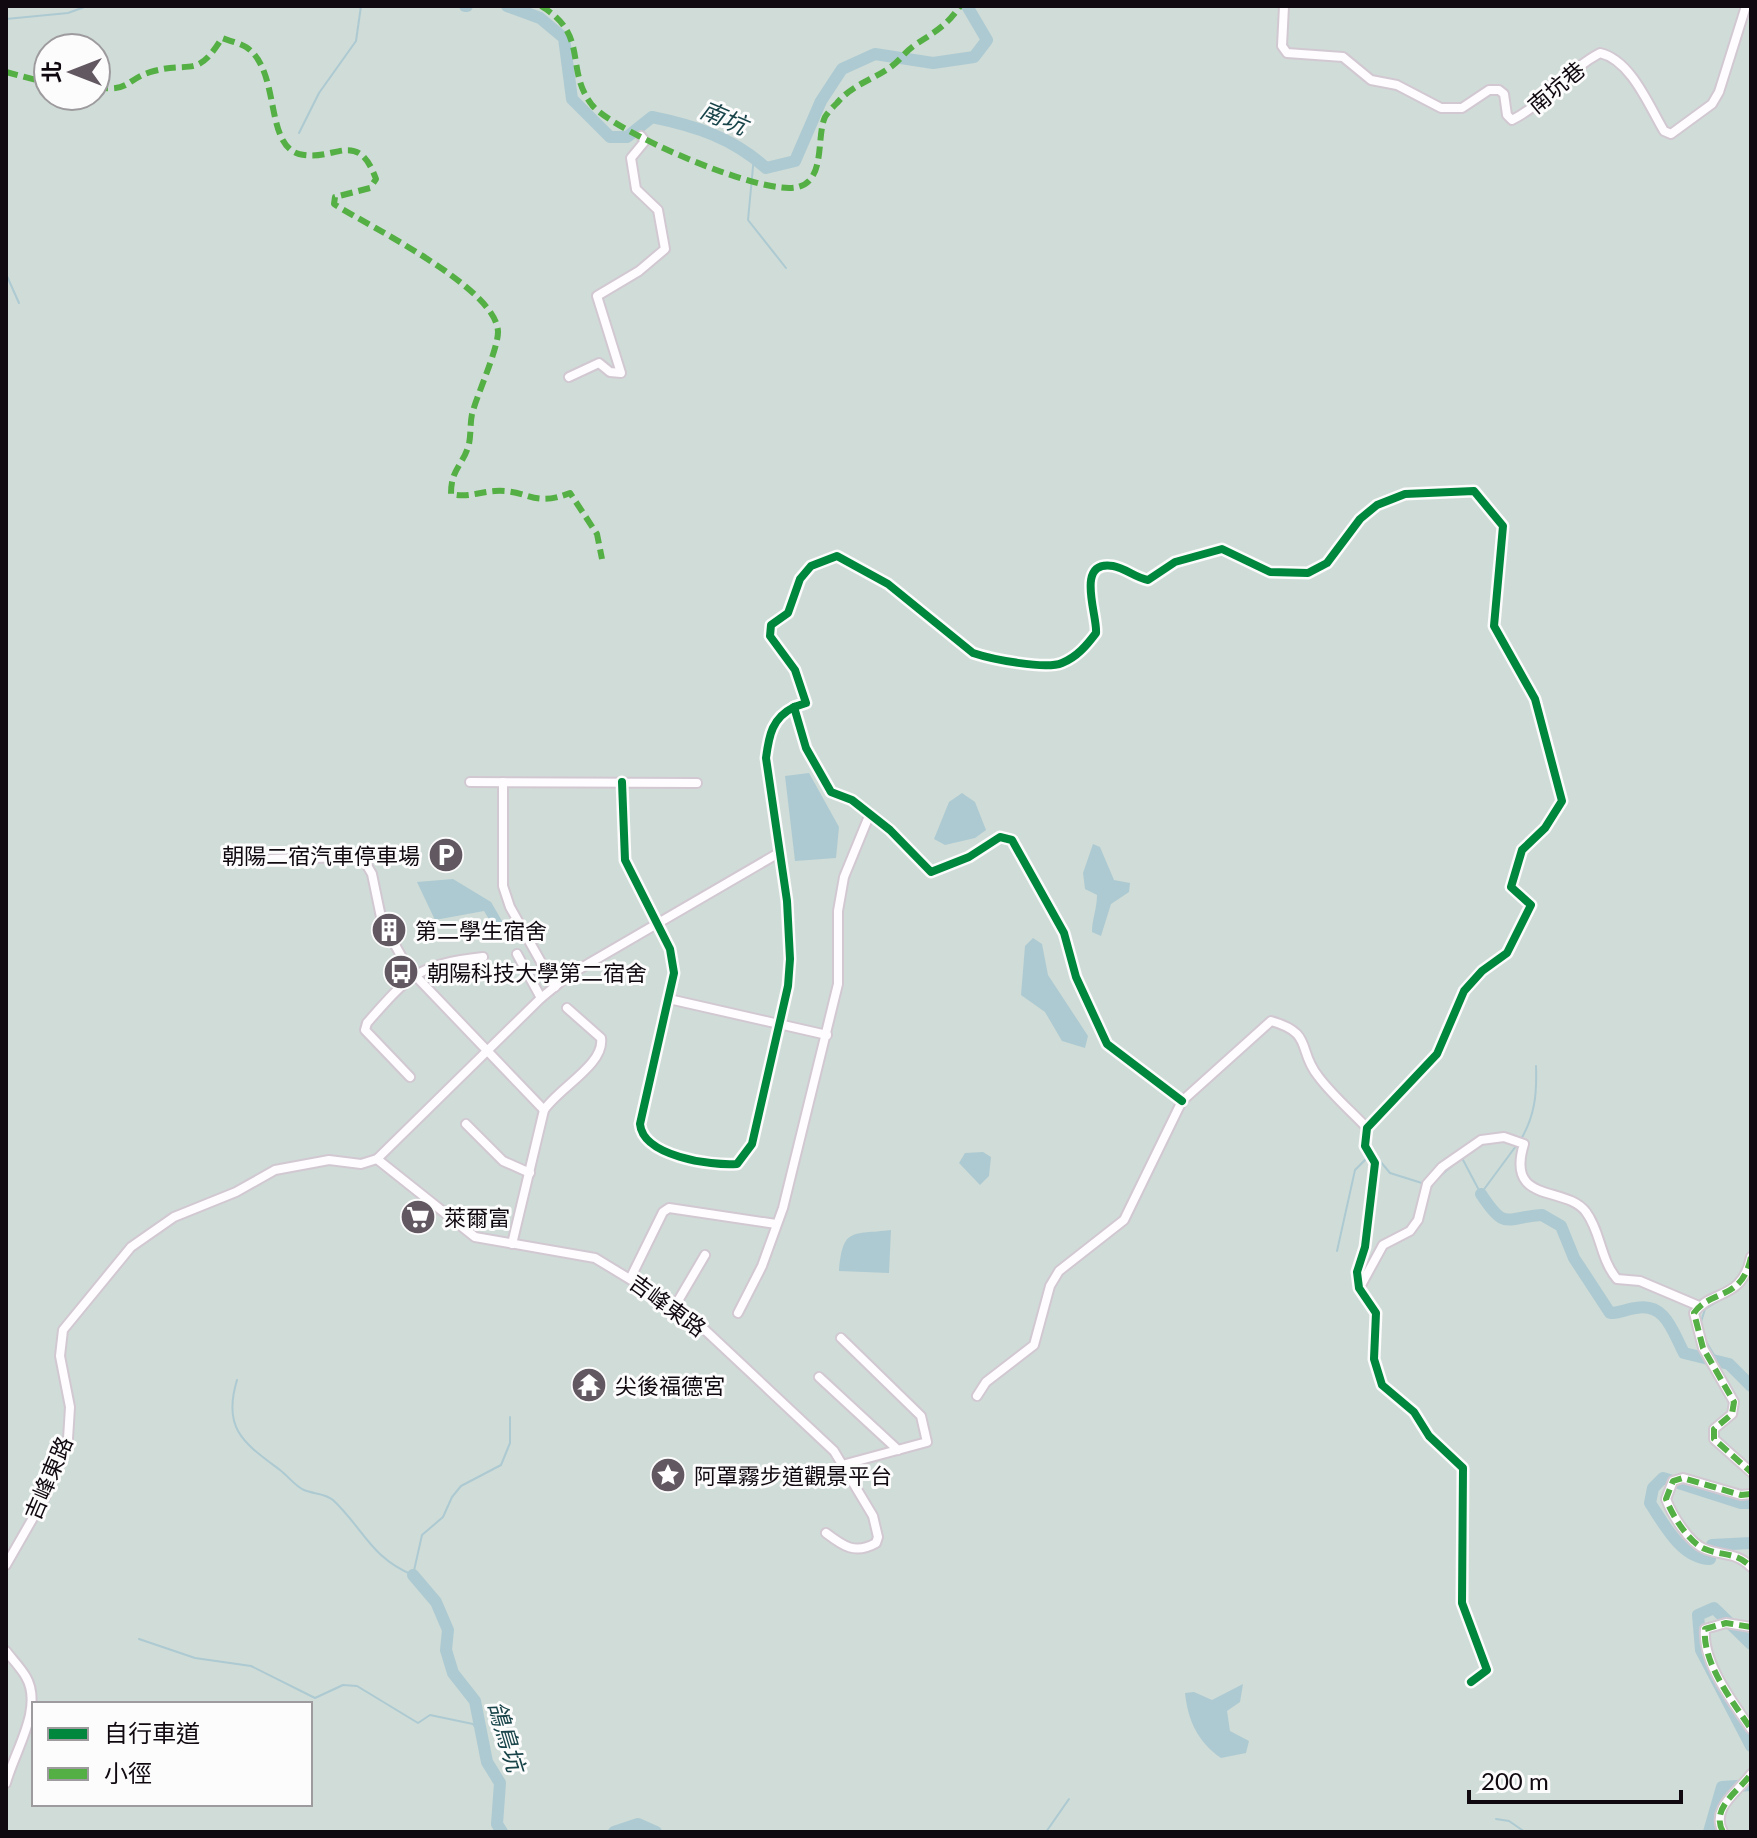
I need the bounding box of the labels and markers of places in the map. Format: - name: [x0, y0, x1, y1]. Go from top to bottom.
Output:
- parking icon: 朝陽二宿汽車停車場: [427, 836, 465, 874]
- place label: 朝陽二宿汽車停車場: [222, 842, 420, 869]
- building icon: 第二學生宿舍: [370, 911, 408, 949]
- place label: 第二學生宿舍: [415, 917, 547, 944]
- bus stop icon: 朝陽科技大學第二宿舍: [382, 953, 420, 991]
- place label: 朝陽科技大學第二宿舍: [427, 959, 647, 986]
- supermarket icon: 萊爾富: [399, 1198, 437, 1236]
- place label: 萊爾富: [444, 1204, 510, 1231]
- temple icon: 尖後福德宮: [570, 1366, 608, 1404]
- place label: 尖後福德宮: [615, 1372, 725, 1399]
- place icon: 阿罩霧步道觀景平台: [649, 1456, 687, 1494]
- place label: 阿罩霧步道觀景平台: [694, 1462, 892, 1489]

